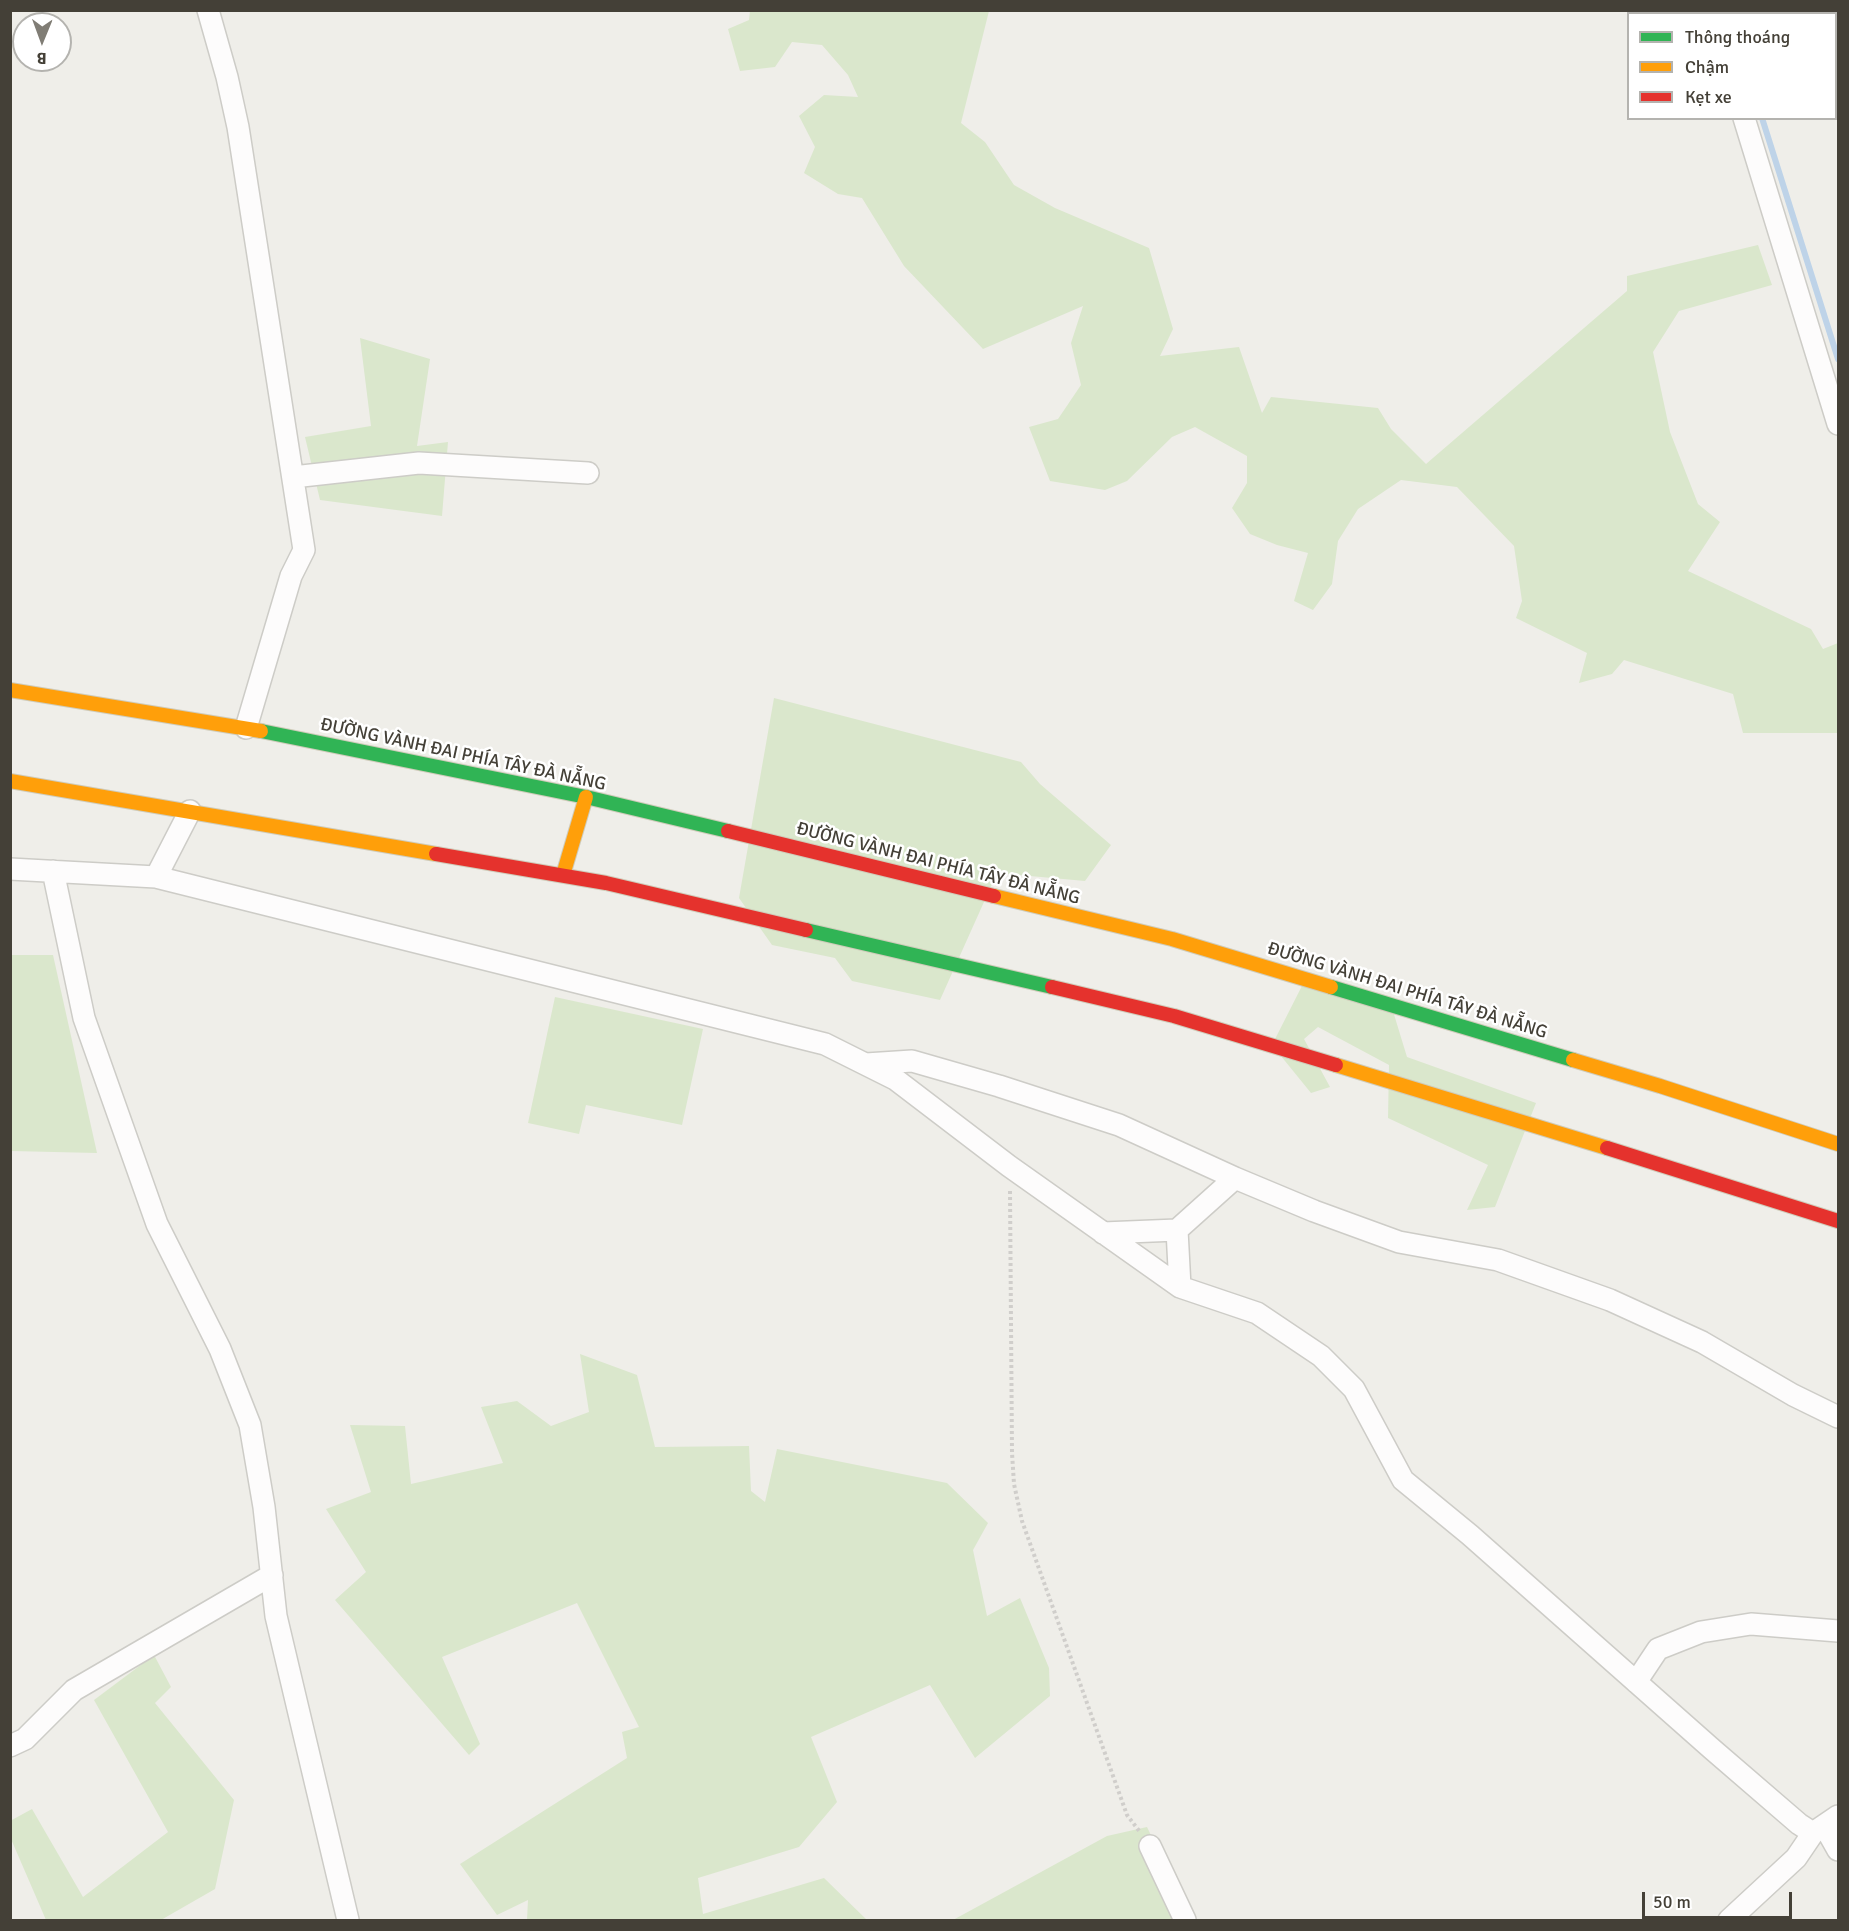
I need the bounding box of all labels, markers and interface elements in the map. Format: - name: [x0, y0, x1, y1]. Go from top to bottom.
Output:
- north arrow: [12, 12, 72, 72]
- legend: [1627, 12, 1837, 120]
- text: Thông thoáng: [1685, 26, 1790, 48]
- text: B: [37, 48, 47, 68]
- text: Chậm: [1685, 56, 1729, 78]
- text: Kẹt xe: [1685, 86, 1732, 108]
- street label: ĐƯỜNG VÀNH ĐAI PHÍA TÂY ĐÀ NẴNG: [318, 714, 608, 796]
- street label: ĐƯỜNG VÀNH ĐAI PHÍA TÂY ĐÀ NẴNG: [794, 818, 1082, 910]
- street label: ĐƯỜNG VÀNH ĐAI PHÍA TÂY ĐÀ NẴNG: [1264, 938, 1550, 1044]
- scale bar: [1645, 1880, 1795, 1918]
- text: 50 m: [1653, 1891, 1691, 1913]

